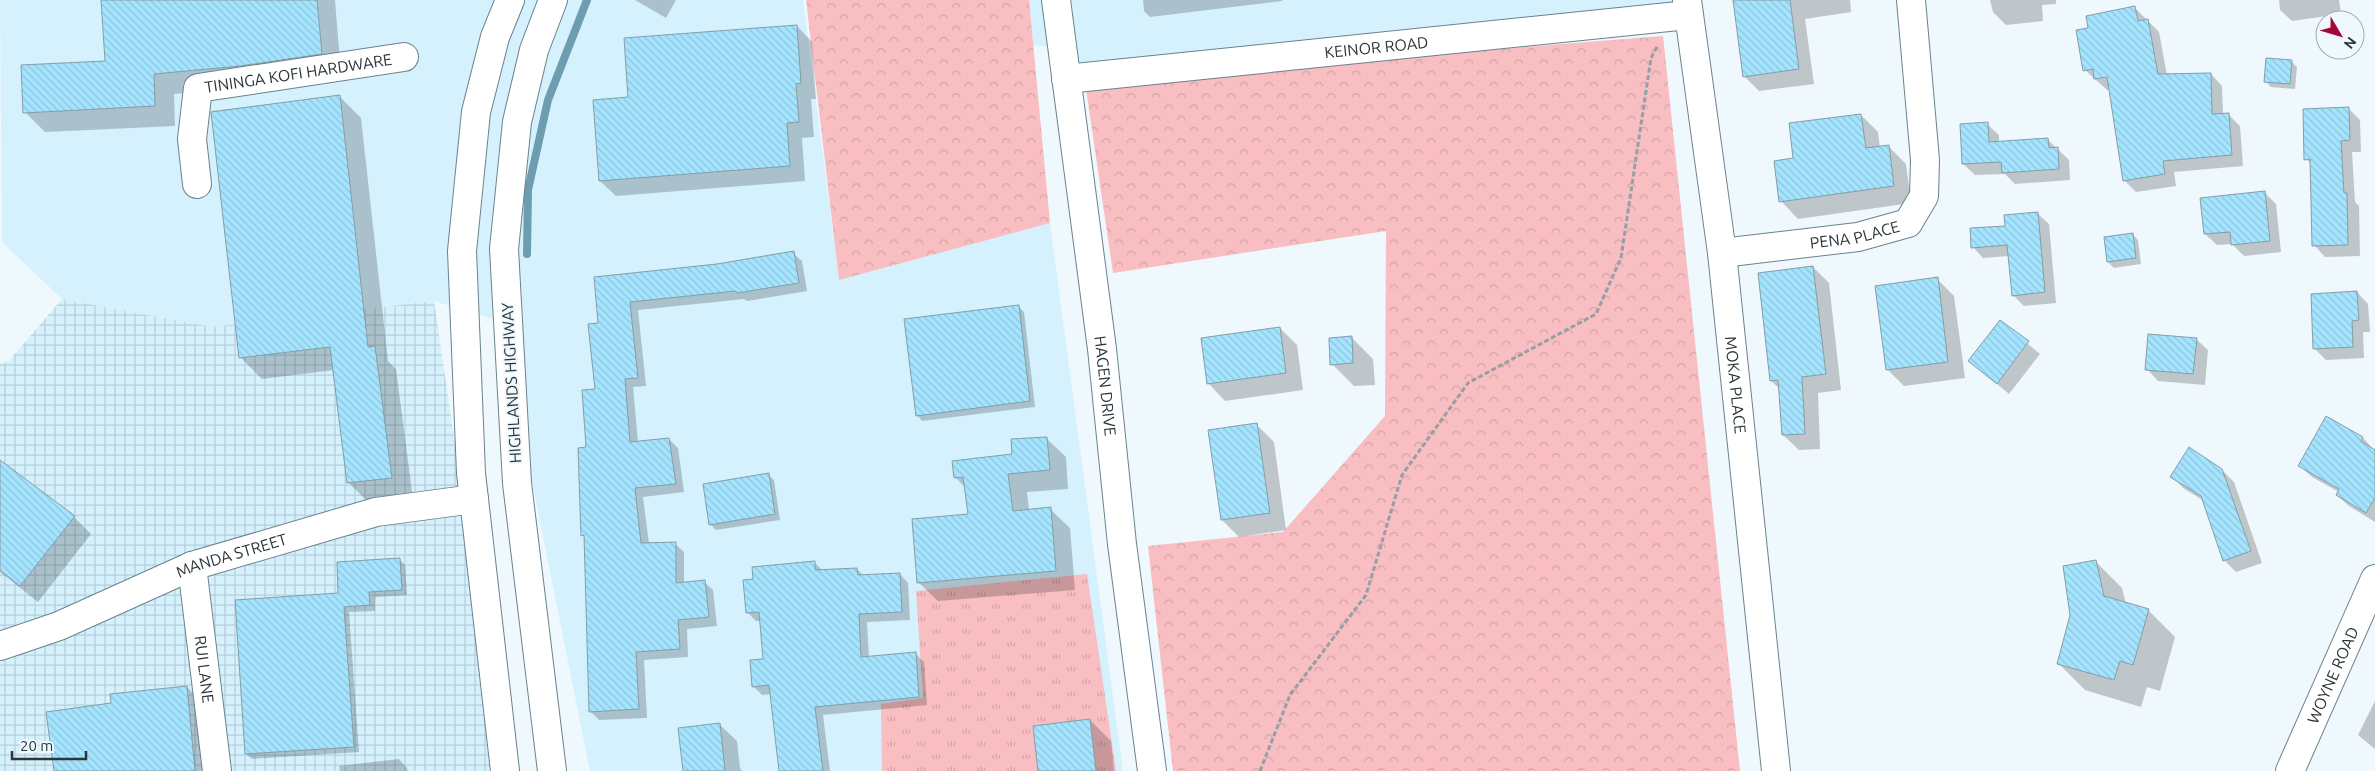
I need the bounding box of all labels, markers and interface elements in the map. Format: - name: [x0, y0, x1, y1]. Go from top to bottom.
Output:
- north arrow: [2315, 10, 2365, 60]
- street label: KEINOR ROAD: [1324, 33, 1429, 61]
- text: N: [2341, 34, 2360, 52]
- street label: TININGA KOFI HARDWARE: [203, 50, 393, 96]
- street label: PENA PLACE: [1809, 217, 1902, 252]
- street label: HIGHLANDS HIGHWAY: [498, 301, 524, 464]
- street label: HAGEN DRIVE: [1091, 335, 1120, 437]
- street label: MOKA PLACE: [1722, 335, 1750, 435]
- street label: MANDA STREET: [173, 530, 289, 581]
- street label: WOYNE ROAD: [2303, 624, 2362, 726]
- street label: RUI LANE: [192, 634, 218, 704]
- scale bar: [12, 728, 86, 760]
- text: 20 m: [20, 737, 53, 754]

